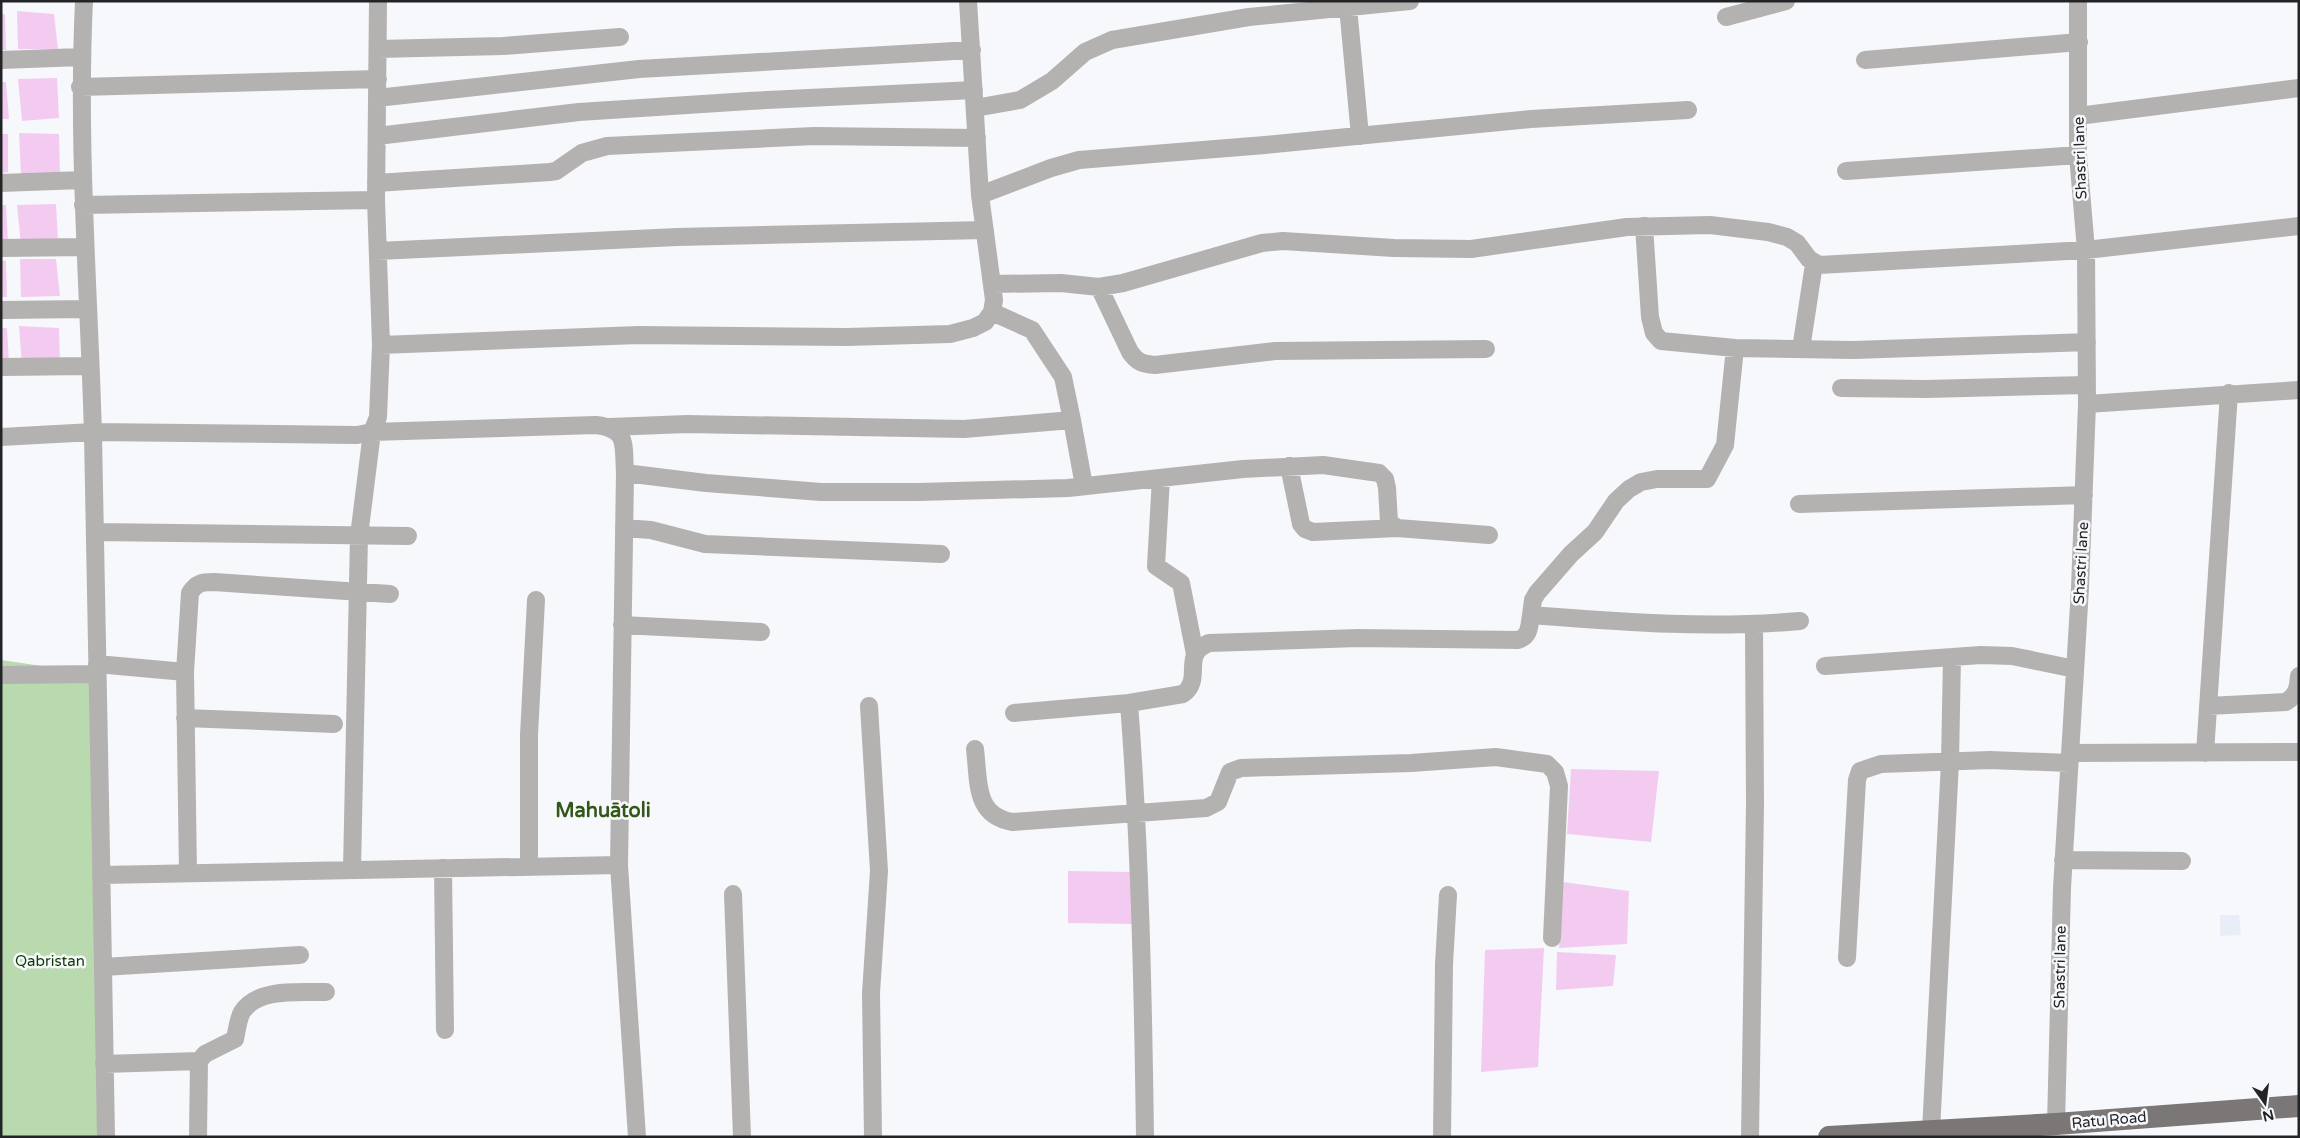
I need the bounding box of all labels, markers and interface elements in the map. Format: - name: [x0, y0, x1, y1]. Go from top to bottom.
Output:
- street label: Shastri lane: [2070, 116, 2090, 200]
- street label: Shastri lane: [2070, 521, 2092, 605]
- district label: Mahuātoli: [555, 799, 651, 823]
- street label: Shastri lane: [2050, 925, 2070, 1009]
- park label: Qabristan: [15, 952, 85, 970]
- north arrow: [2240, 1078, 2290, 1128]
- text: N: [2261, 1106, 2276, 1125]
- street label: Ratu Road: [2071, 1108, 2147, 1132]

